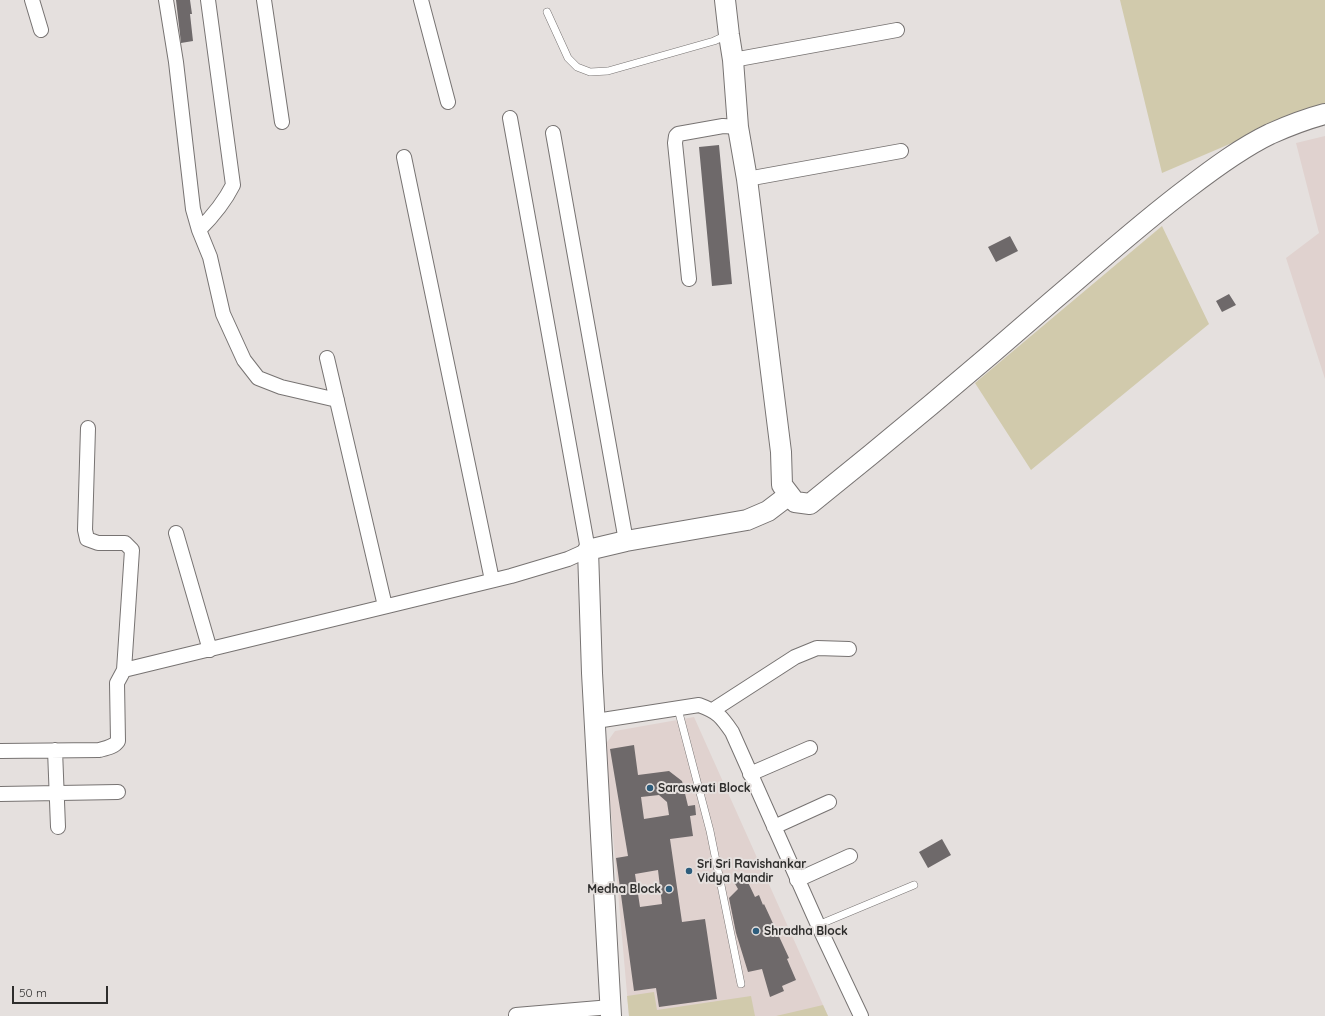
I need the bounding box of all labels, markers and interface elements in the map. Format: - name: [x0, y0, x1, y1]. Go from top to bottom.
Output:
- place label: Saraswati Block: [658, 781, 750, 795]
- marker: Saraswati Block: [645, 783, 655, 793]
- place label: Sri Sri Ravishankar Vidya Mandir: [697, 857, 806, 885]
- marker: Sri Sri Ravishankar Vidya Mandir: [684, 866, 694, 876]
- place label: Medha Block: [587, 882, 661, 896]
- marker: Medha Block: [664, 884, 674, 894]
- place label: Shradha Block: [764, 924, 848, 938]
- marker: Shradha Block: [751, 926, 761, 936]
- scale bar: [14, 978, 110, 1004]
- text: 50 m: [19, 985, 47, 1000]

